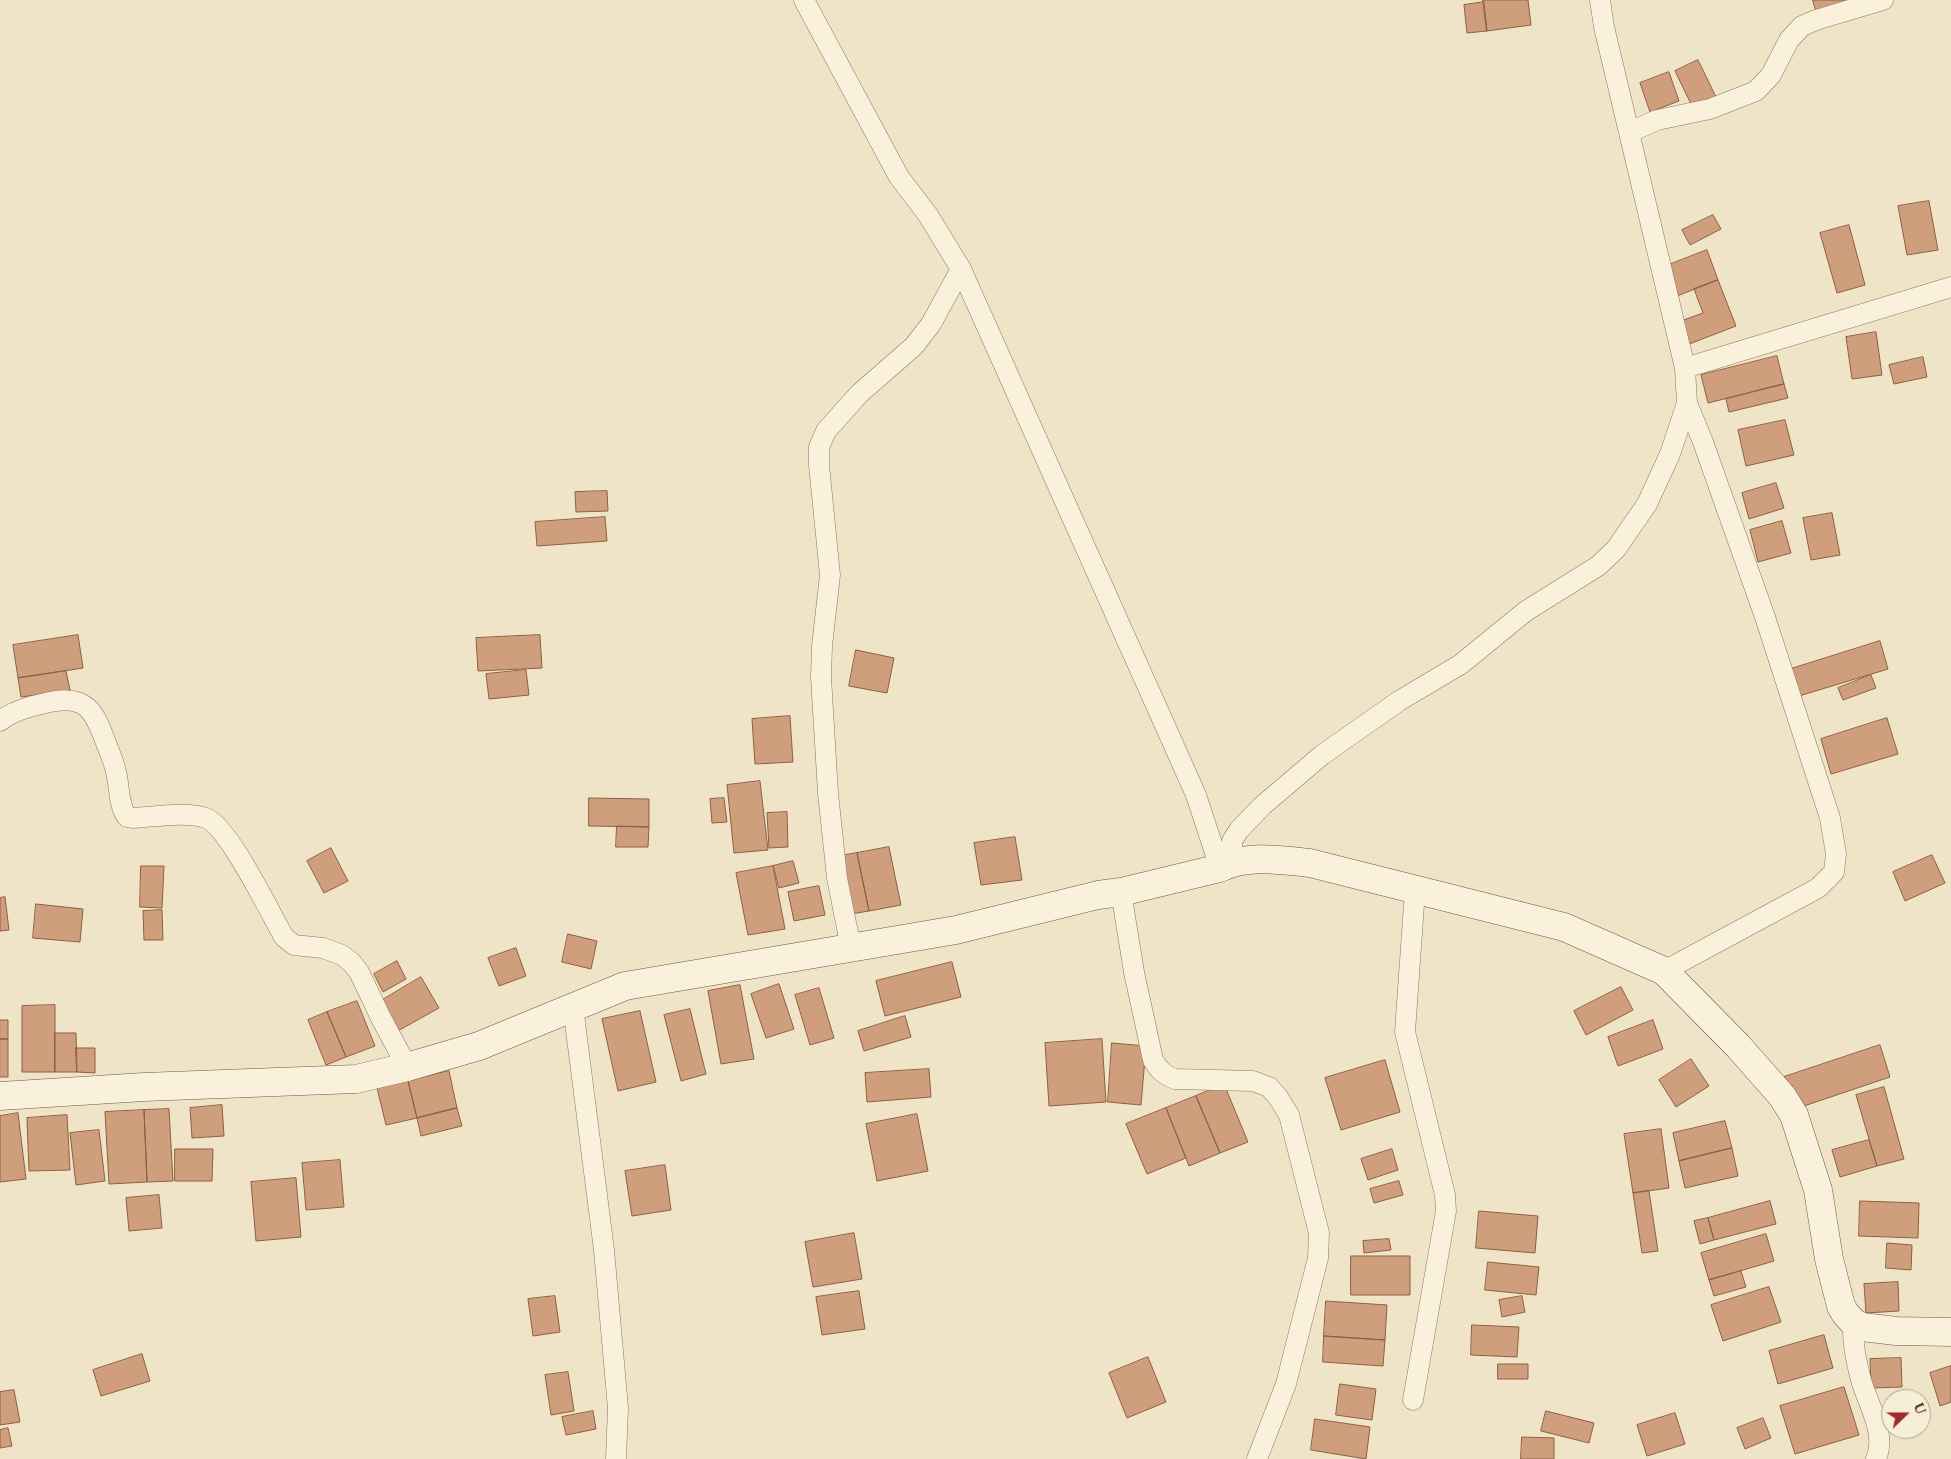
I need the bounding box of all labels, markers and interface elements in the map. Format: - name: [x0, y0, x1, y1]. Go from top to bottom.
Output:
- north arrow: [1881, 1389, 1931, 1439]
- text: U: [1908, 1399, 1931, 1418]

